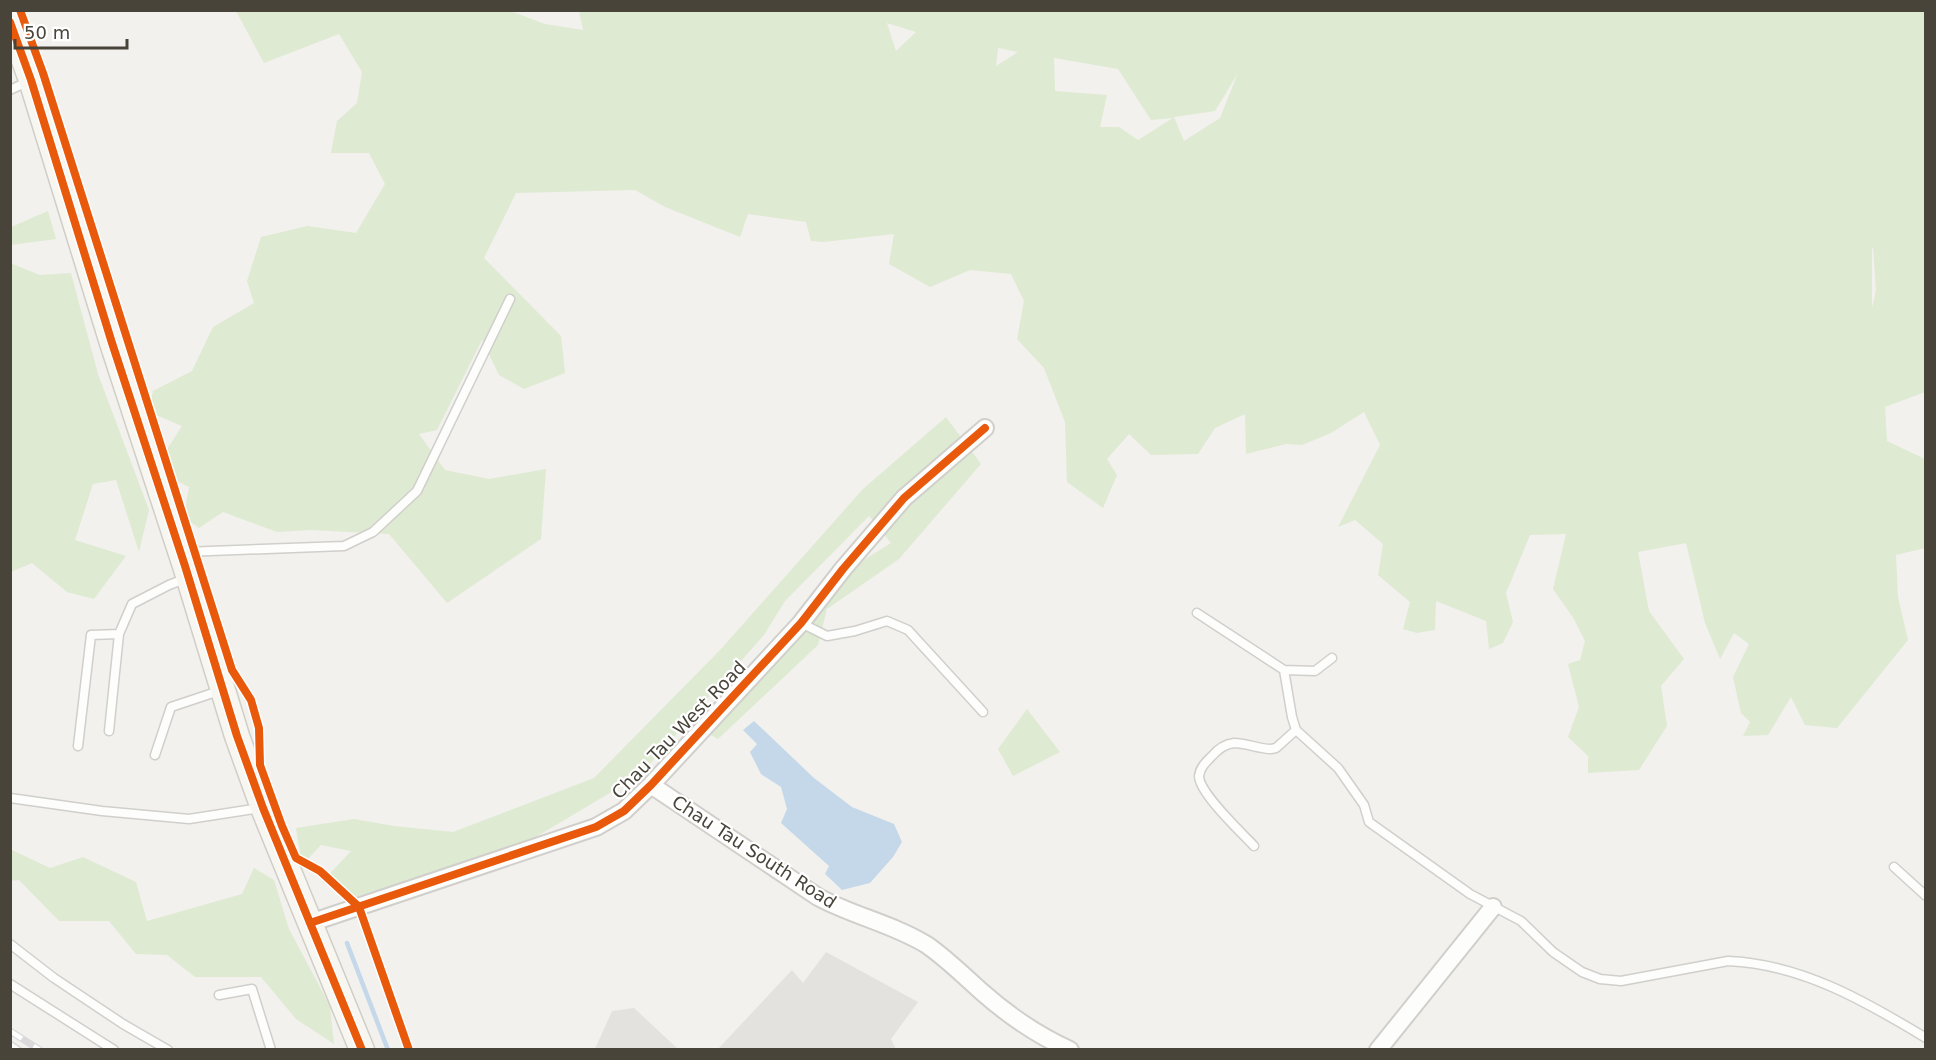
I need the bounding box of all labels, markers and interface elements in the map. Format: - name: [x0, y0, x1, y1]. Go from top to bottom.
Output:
- scale bar: [15, 12, 128, 50]
- text: 50 m: [24, 22, 70, 43]
- street label: Chau Tau West Road: [607, 656, 750, 803]
- street label: Chau Tau South Road: [668, 791, 840, 913]

